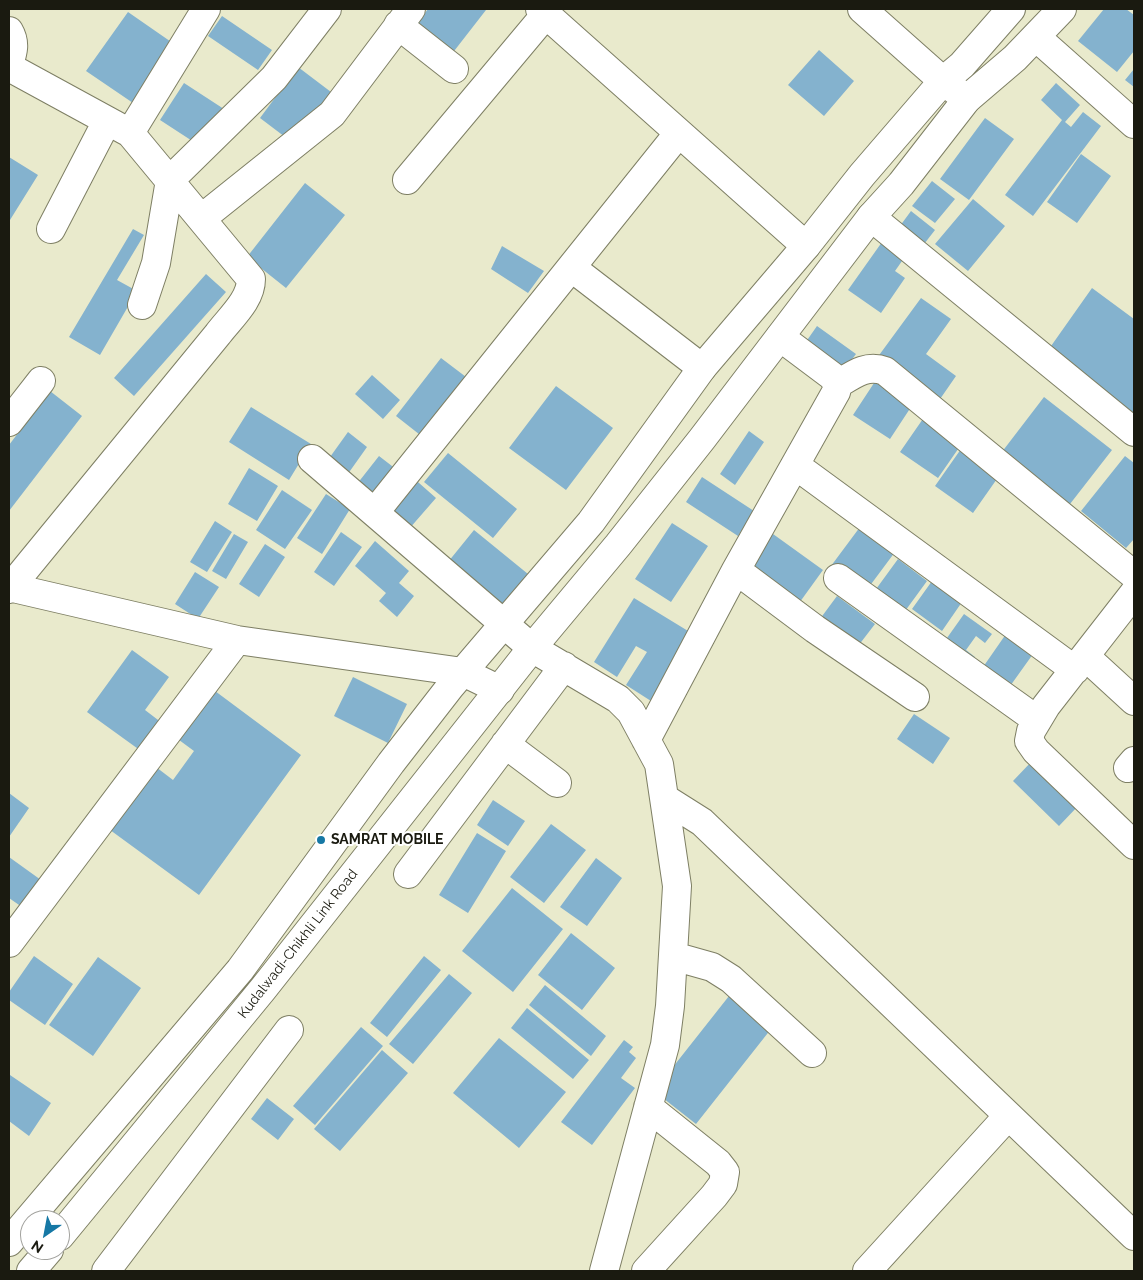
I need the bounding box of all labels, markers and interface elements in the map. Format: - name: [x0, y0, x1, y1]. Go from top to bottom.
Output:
- place label: SAMRAT MOBILE: [331, 832, 444, 848]
- marker: SAMRAT MOBILE: [315, 834, 327, 846]
- street label: Kudalwadi-Chikhli Link Road: [235, 866, 361, 1022]
- north arrow: [20, 1210, 70, 1260]
- text: N: [29, 1237, 46, 1256]

